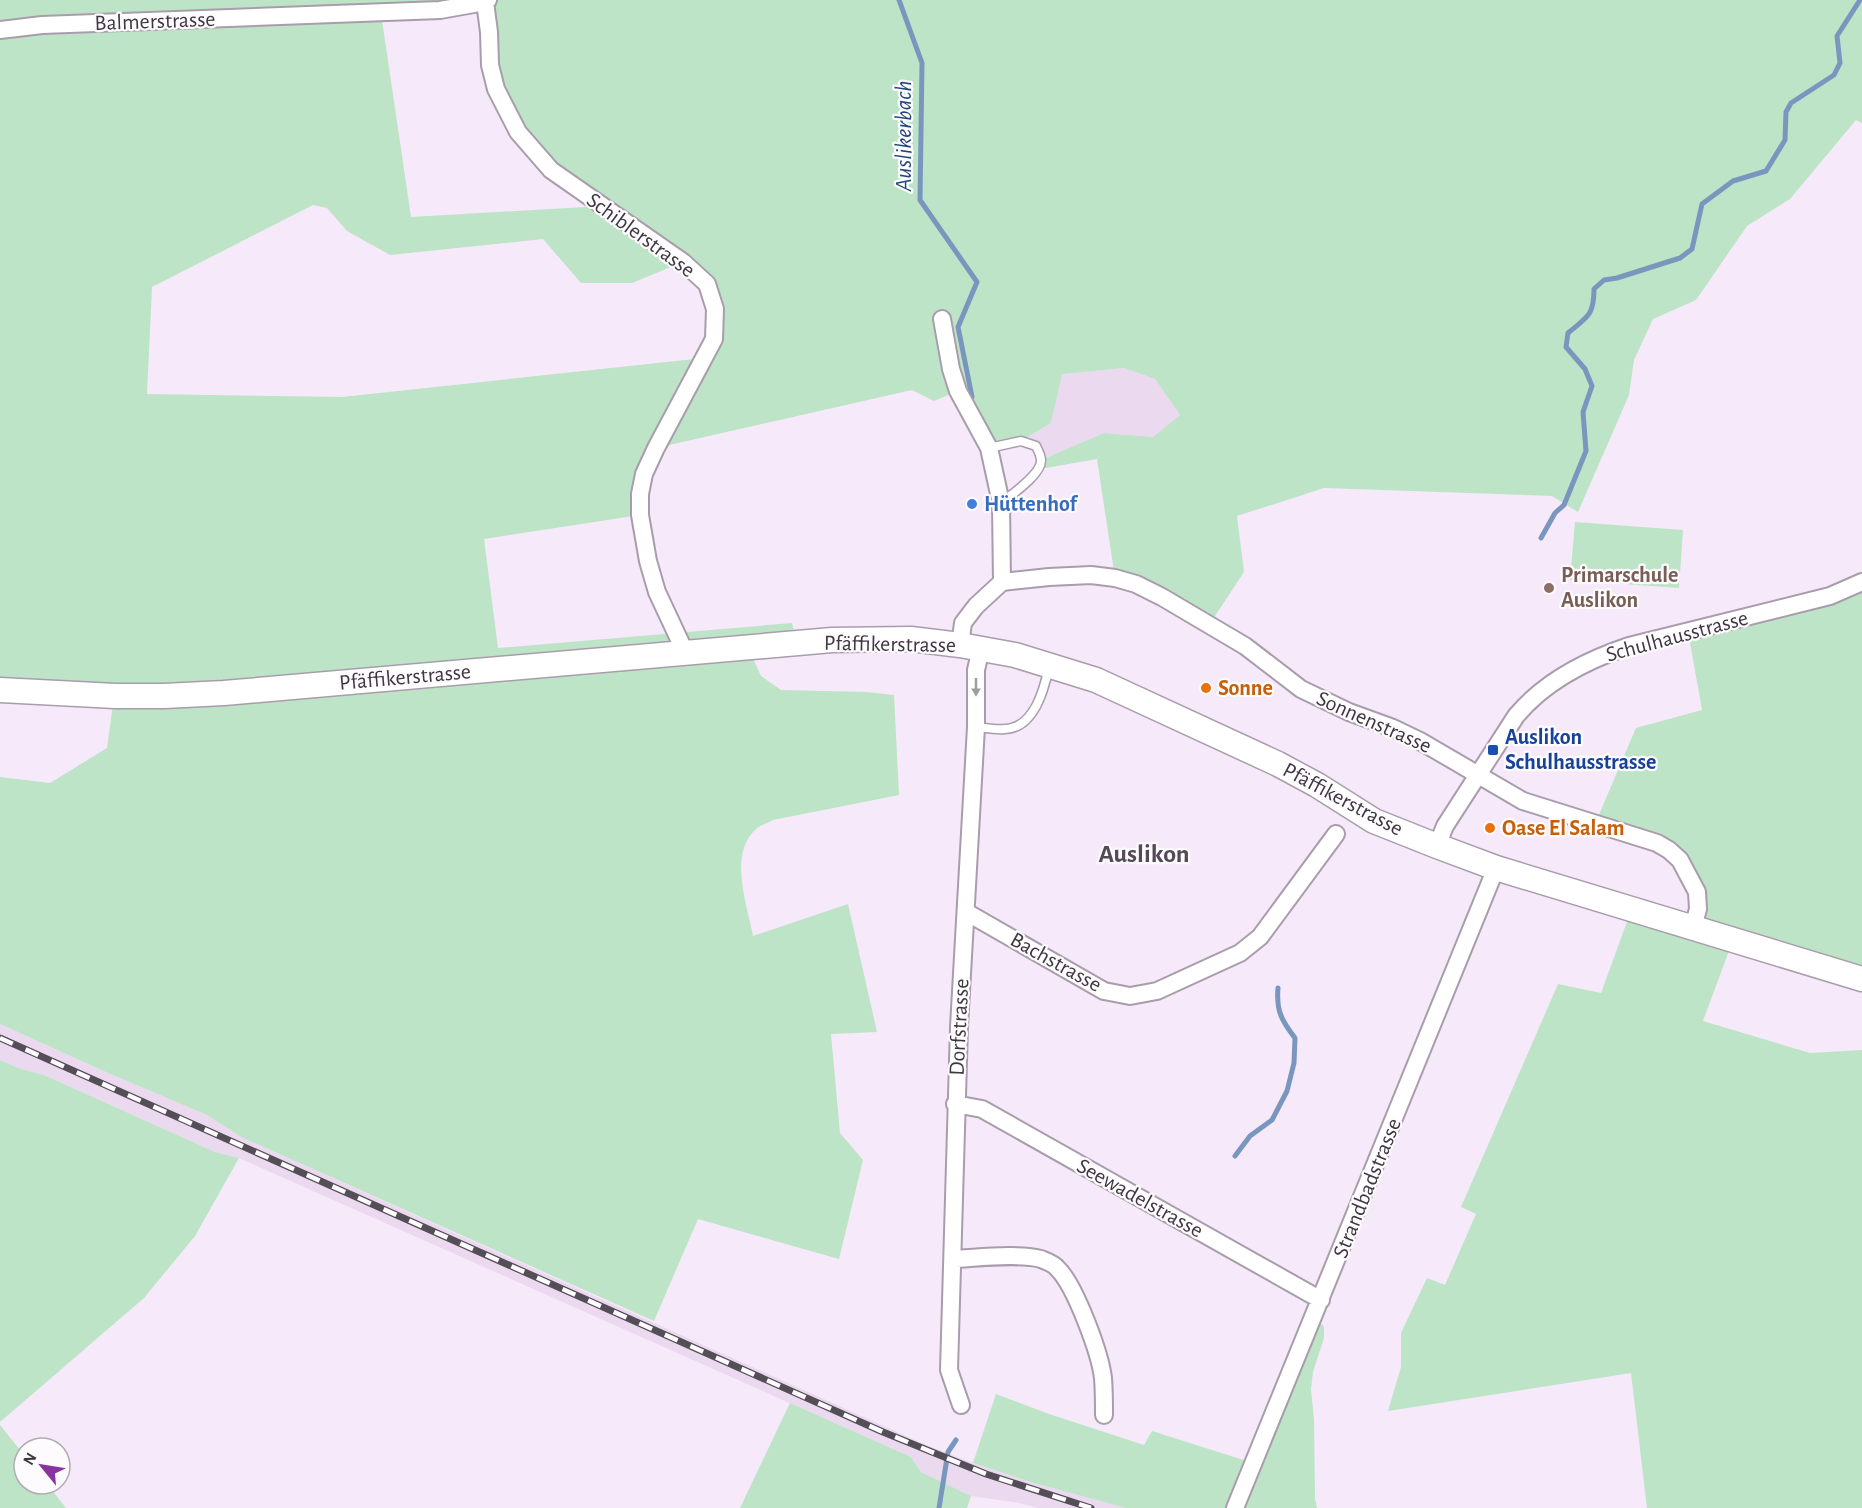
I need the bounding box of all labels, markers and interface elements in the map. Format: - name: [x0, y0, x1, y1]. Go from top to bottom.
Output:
- street label: Balmerstrasse: [94, 8, 216, 34]
- water label: Auslikerbach: [892, 80, 916, 193]
- street label: Schiblerstrasse: [583, 189, 699, 281]
- place label: Hüttenhof: [984, 493, 1078, 515]
- marker: Hüttenhof: [965, 497, 979, 511]
- place label: Primarschule Auslikon: [1561, 564, 1678, 611]
- marker: Primarschule Auslikon: [1542, 581, 1556, 595]
- street label: Schulhausstrasse: [1604, 606, 1750, 666]
- street label: Pfäffikerstrasse: [824, 632, 956, 656]
- street label: Pfäffikerstrasse: [338, 660, 472, 694]
- place label: Sonne: [1218, 677, 1273, 699]
- one-way arrow: [971, 678, 981, 697]
- marker: Sonne: [1199, 681, 1213, 695]
- street label: Sonnenstrasse: [1313, 687, 1435, 757]
- place label: Auslikon Schulhausstrasse: [1505, 726, 1656, 773]
- marker: Auslikon Schulhausstrasse: [1486, 743, 1500, 757]
- street label: Pfäffikerstrasse: [1279, 758, 1407, 840]
- place label: Oase El Salam: [1502, 817, 1624, 839]
- marker: Oase El Salam: [1483, 821, 1497, 835]
- district label: Auslikon: [1098, 841, 1190, 867]
- street label: Bachstrasse: [1007, 928, 1105, 996]
- street label: Dorfstrasse: [945, 978, 973, 1076]
- street label: Strandbadstrasse: [1329, 1115, 1405, 1261]
- street label: Seewadelstrasse: [1073, 1154, 1207, 1242]
- north arrow: [12, 1436, 72, 1496]
- text: N: [20, 1450, 40, 1468]

